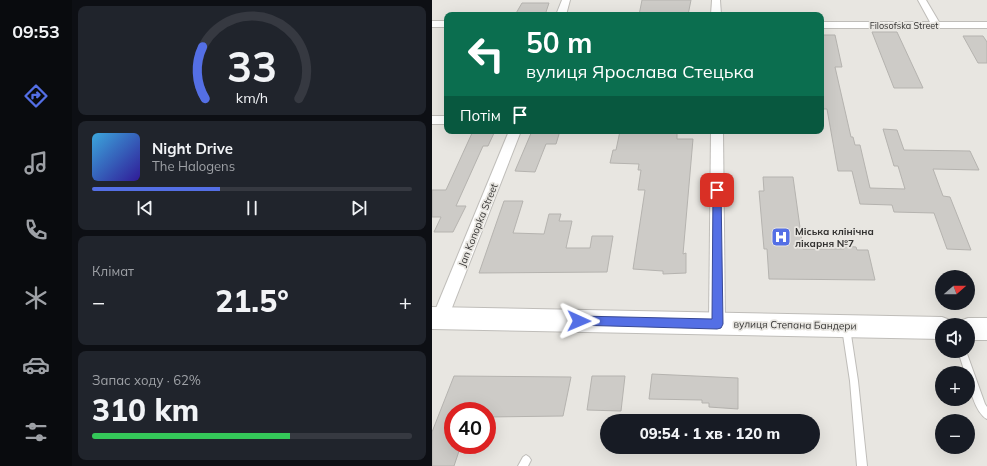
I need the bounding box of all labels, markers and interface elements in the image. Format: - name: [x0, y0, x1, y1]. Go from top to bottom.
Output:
- text: 09:53: [12, 20, 60, 43]
- street label: Filosofska Street: [870, 20, 938, 31]
- text: 50 m: [526, 25, 592, 60]
- icon: left: [460, 28, 512, 80]
- text: 33: [227, 39, 277, 91]
- text: вулиця Ярослава Стецька: [526, 60, 754, 83]
- icon: directions: [22, 82, 50, 110]
- text: km/h: [236, 88, 268, 106]
- icon: arrive: [509, 104, 531, 126]
- text: Потім: [460, 106, 501, 125]
- text: Night Drive: [152, 139, 233, 158]
- icon: music: [22, 149, 50, 177]
- text: The Halogens: [152, 158, 235, 174]
- pin: [700, 173, 734, 207]
- icon: arrive: [706, 179, 728, 201]
- street label: Jan Konopka Street: [455, 181, 501, 269]
- icon: previous: [134, 197, 156, 219]
- icon: pause: [241, 197, 263, 219]
- icon: next: [348, 197, 370, 219]
- icon: phone: [22, 216, 50, 244]
- place label: Міська клінічна лікарня №7: [795, 225, 874, 250]
- hospital icon: Міська клінічна лікарня №7: [770, 226, 792, 248]
- text: Клімат: [92, 263, 134, 279]
- north arrow: [935, 270, 975, 310]
- map controls: [935, 270, 975, 454]
- text: 21.5°: [215, 282, 289, 320]
- icon: climate: [22, 284, 50, 312]
- text: −: [92, 288, 105, 316]
- text: +: [399, 288, 412, 316]
- position arrow: [558, 300, 600, 342]
- street label: вулиця Степана Бандери: [733, 317, 857, 333]
- button: sound: [935, 318, 975, 358]
- icon: car: [22, 351, 50, 379]
- button: +: [935, 366, 975, 406]
- text: Запас ходу · 62%: [92, 372, 201, 388]
- text: 310 km: [92, 391, 199, 429]
- speed limit sign: 40: [444, 402, 496, 454]
- button: −: [935, 414, 975, 454]
- icon: filters: [22, 418, 50, 446]
- text: 09:54 · 1 хв · 120 m: [640, 424, 780, 443]

